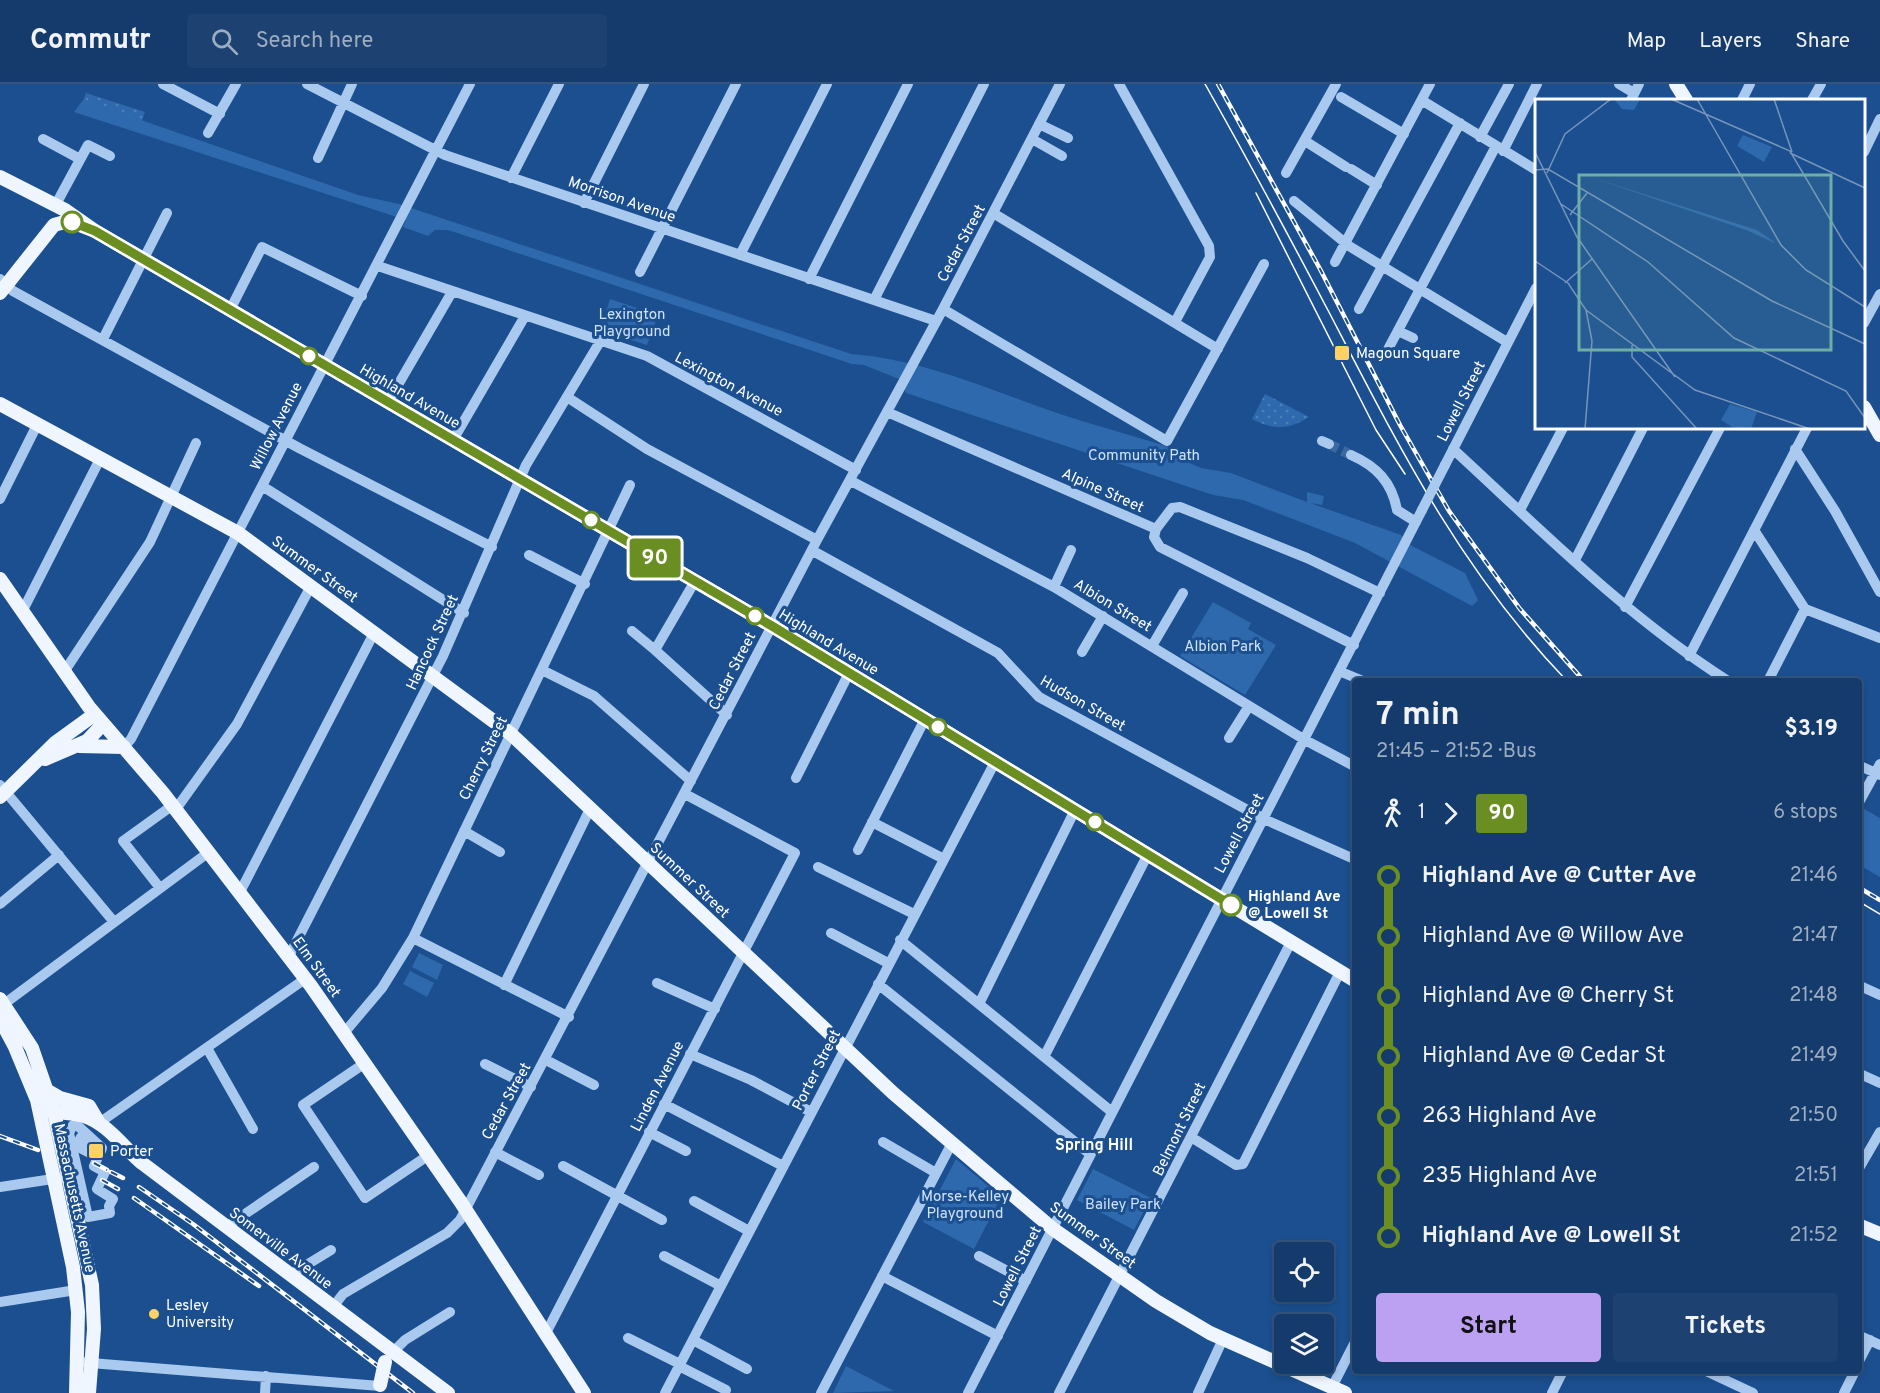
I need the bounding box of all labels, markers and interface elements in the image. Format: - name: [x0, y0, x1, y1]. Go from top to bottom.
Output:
- search box: [187, 14, 607, 68]
- text: Commutr: [30, 23, 151, 59]
- icon: search: [208, 25, 241, 58]
- text: Search here: [256, 28, 373, 55]
- text: Map: [1627, 28, 1666, 55]
- text: Layers: [1699, 28, 1762, 55]
- text: Share: [1795, 28, 1850, 55]
- inset map: [1535, 99, 1865, 429]
- street label: Morrison Avenue: [565, 173, 678, 228]
- street label: Cedar Street: [934, 202, 991, 286]
- unlabelled marker: [61, 211, 83, 233]
- park label: Lexington Playground: [593, 306, 671, 342]
- marker: Magoun Square: [1333, 344, 1351, 362]
- place label: Magoun Square: [1356, 345, 1460, 364]
- unlabelled marker: [300, 347, 318, 365]
- street label: Lexington Avenue: [671, 349, 786, 422]
- street label: Lowell Street: [1434, 358, 1491, 445]
- street label: Highland Avenue: [355, 361, 463, 434]
- street label: Willow Avenue: [247, 379, 308, 474]
- park label: Community Path: [1088, 447, 1200, 466]
- street label: Alpine Street: [1058, 465, 1146, 518]
- unlabelled marker: [582, 511, 600, 529]
- street label: Summer Street: [267, 532, 361, 608]
- line badge: 90: [628, 538, 682, 578]
- text: 90: [642, 545, 668, 572]
- street label: Albion Street: [1070, 576, 1155, 637]
- street label: Hancock Street: [403, 592, 464, 693]
- street label: Highland Avenue: [775, 606, 882, 681]
- unlabelled marker: [746, 607, 764, 625]
- street label: Cedar Street: [706, 629, 761, 714]
- park label: Albion Park: [1184, 638, 1262, 657]
- street label: Hudson Street: [1036, 672, 1128, 736]
- text: 7 min: [1376, 695, 1460, 737]
- street label: Cherry Street: [456, 714, 513, 804]
- text: $3.19: [1784, 716, 1838, 743]
- unlabelled marker: [929, 718, 947, 736]
- text: 21:45 – 21:52 · Bus: [1376, 739, 1537, 765]
- street label: Lowell Street: [1211, 790, 1269, 877]
- icon: walk: [1376, 797, 1409, 830]
- icon: forward: [1434, 797, 1467, 830]
- text: 1: [1418, 800, 1425, 826]
- text: 90: [1488, 800, 1515, 827]
- text: 6 stops: [1773, 800, 1838, 826]
- unlabelled marker: [1086, 813, 1104, 831]
- street label: Summer Street: [645, 839, 733, 923]
- text: Highland Ave @ Cutter Ave: [1422, 863, 1696, 890]
- text: 21:46: [1789, 863, 1838, 889]
- place label: Highland Ave @ Lowell St: [1248, 888, 1341, 924]
- marker: Highland Ave @ Lowell St: [1220, 894, 1242, 916]
- text: Highland Ave @ Willow Ave: [1422, 923, 1684, 950]
- text: 21:47: [1791, 923, 1838, 949]
- street label: Elm Street: [287, 934, 344, 1002]
- text: Highland Ave @ Cherry St: [1422, 983, 1674, 1010]
- text: 21:48: [1789, 983, 1838, 1009]
- street label: Porter Street: [789, 1027, 846, 1114]
- street label: Linden Avenue: [627, 1038, 689, 1135]
- text: Highland Ave @ Cedar St: [1422, 1043, 1666, 1070]
- text: 21:49: [1790, 1043, 1838, 1069]
- street label: Cedar Street: [478, 1060, 536, 1144]
- street label: Belmont Street: [1149, 1080, 1211, 1180]
- text: 263 Highland Ave: [1422, 1103, 1597, 1130]
- text: 21:50: [1789, 1103, 1838, 1129]
- street label: Massachusetts Avenue: [48, 1122, 99, 1275]
- district label: Spring Hill: [1055, 1136, 1133, 1156]
- marker: Porter: [87, 1142, 105, 1160]
- place label: Porter: [110, 1143, 154, 1162]
- text: 235 Highland Ave: [1422, 1163, 1597, 1190]
- text: 21:51: [1794, 1163, 1838, 1189]
- park label: Morse-Kelley Playground: [921, 1188, 1009, 1224]
- park label: Bailey Park: [1085, 1196, 1161, 1215]
- street label: Summer Street: [1045, 1198, 1139, 1274]
- street label: Somerville Avenue: [225, 1204, 336, 1294]
- street label: Lowell Street: [990, 1223, 1047, 1310]
- text: Highland Ave @ Lowell St: [1422, 1223, 1681, 1250]
- text: 21:52: [1789, 1223, 1838, 1249]
- map controls: [1274, 1242, 1334, 1374]
- button: locate: [1274, 1242, 1334, 1302]
- button: Start: [1376, 1293, 1601, 1362]
- button: Tickets: [1613, 1293, 1838, 1362]
- place label: Lesley University: [166, 1297, 234, 1333]
- marker: Lesley University: [147, 1307, 161, 1321]
- button: layers: [1274, 1314, 1334, 1374]

